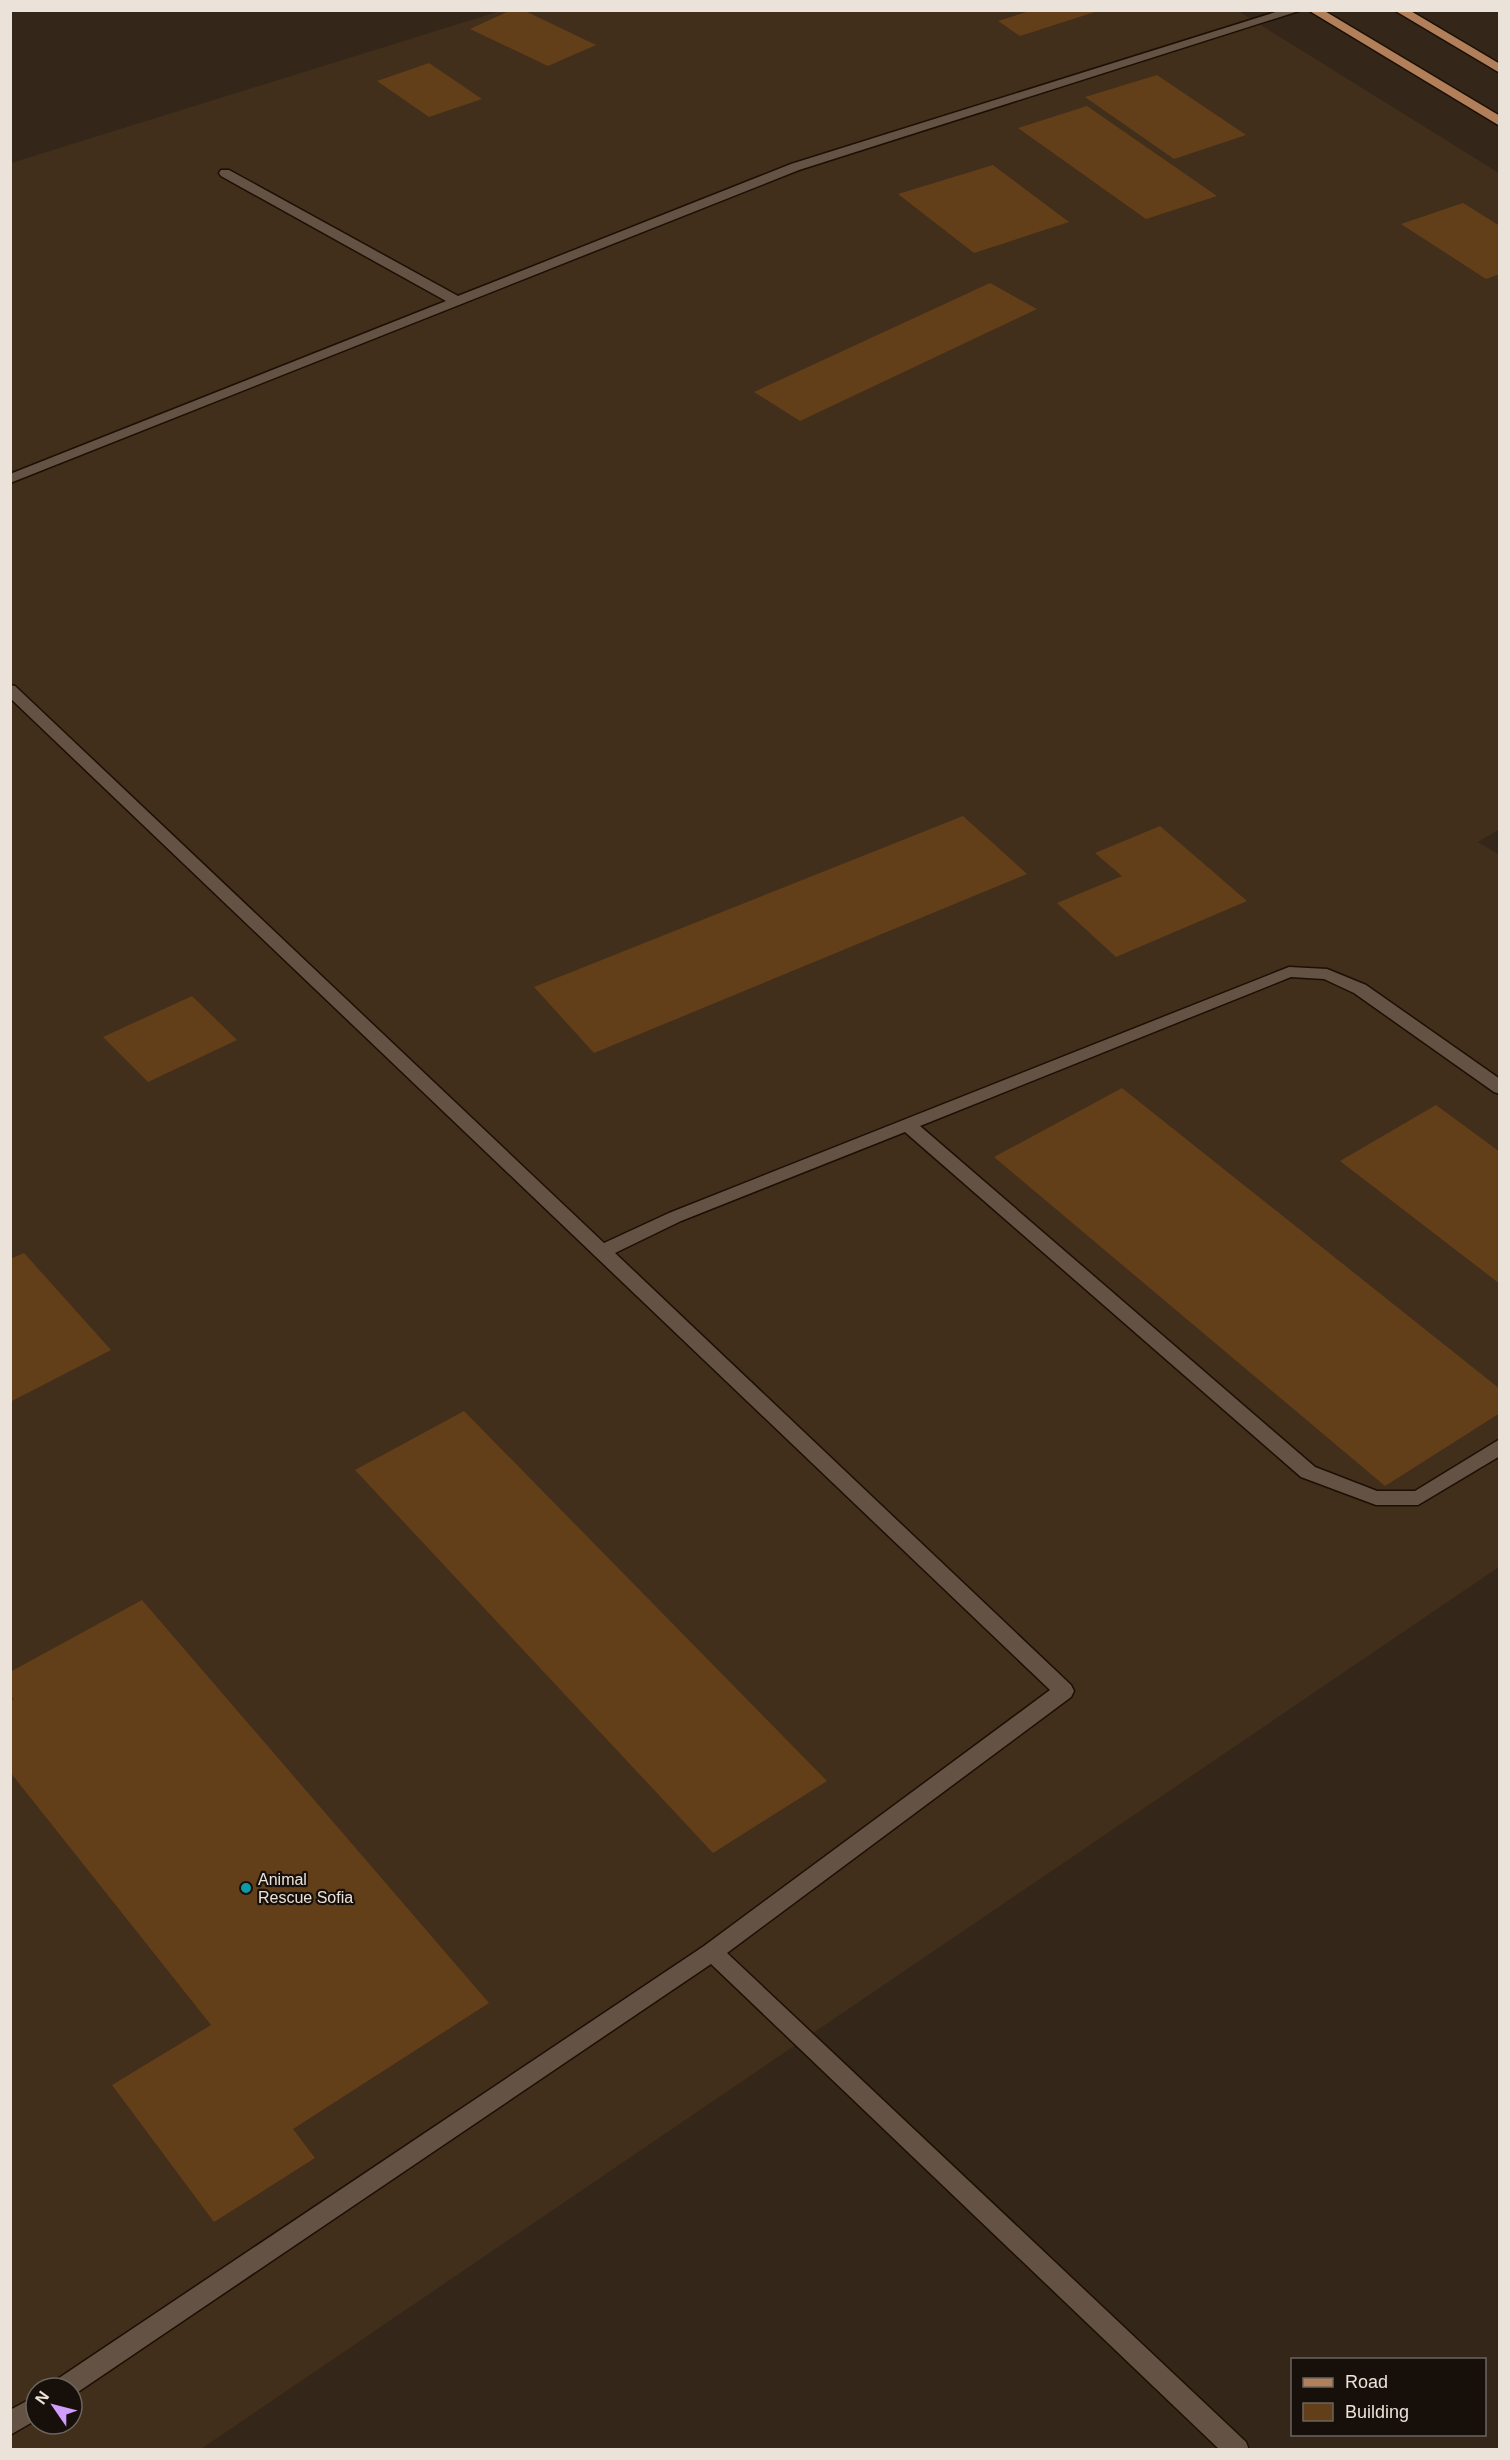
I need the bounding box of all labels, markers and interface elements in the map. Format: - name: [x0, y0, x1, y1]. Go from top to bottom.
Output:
- place label: Animal Rescue Sofia: [258, 1871, 353, 1906]
- marker: Animal Rescue Sofia: [239, 1881, 253, 1895]
- legend: [1291, 2358, 1486, 2436]
- text: Road: [1345, 2372, 1388, 2392]
- north arrow: [24, 2376, 84, 2436]
- text: N: [32, 2388, 52, 2407]
- text: Building: [1345, 2402, 1409, 2422]

